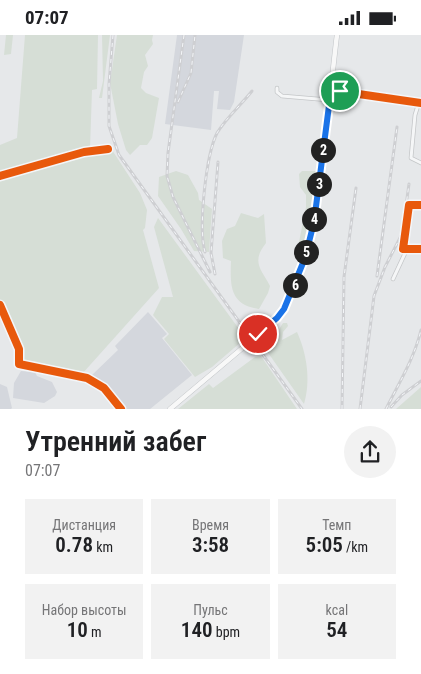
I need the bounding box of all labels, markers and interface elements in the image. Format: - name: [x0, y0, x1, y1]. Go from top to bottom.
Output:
- text: 07:07: [25, 6, 69, 29]
- pin: [319, 70, 361, 112]
- icon: arrive: [326, 77, 354, 105]
- pin: 2: [310, 137, 336, 163]
- text: 2: [320, 142, 327, 158]
- pin: 3: [306, 171, 332, 197]
- text: 3: [316, 176, 323, 192]
- pin: 4: [302, 207, 326, 231]
- text: 4: [311, 211, 318, 227]
- pin: 5: [294, 239, 318, 265]
- text: 5: [303, 244, 310, 260]
- pin: 6: [282, 273, 308, 297]
- text: 6: [292, 277, 299, 293]
- pin: [237, 313, 279, 355]
- icon: check: [244, 320, 272, 348]
- text: Утренний забег: [25, 425, 206, 458]
- button: share: [344, 426, 396, 478]
- text: 07:07: [25, 461, 60, 480]
- text: Дистанция: [52, 517, 116, 533]
- text: Время: [192, 517, 229, 533]
- text: Темп: [322, 517, 352, 533]
- text: 0.78: [55, 533, 93, 557]
- text: 3:58: [192, 533, 229, 557]
- text: 5:05: [306, 533, 343, 557]
- text: km: [93, 539, 113, 555]
- text: /km: [343, 539, 368, 555]
- text: Набор высоты: [42, 602, 127, 618]
- text: Пульс: [193, 602, 228, 618]
- text: kcal: [326, 602, 348, 618]
- text: 10: [67, 618, 88, 642]
- text: 140: [181, 618, 213, 642]
- text: 54: [326, 618, 347, 642]
- text: m: [88, 624, 102, 640]
- text: bpm: [213, 624, 240, 640]

